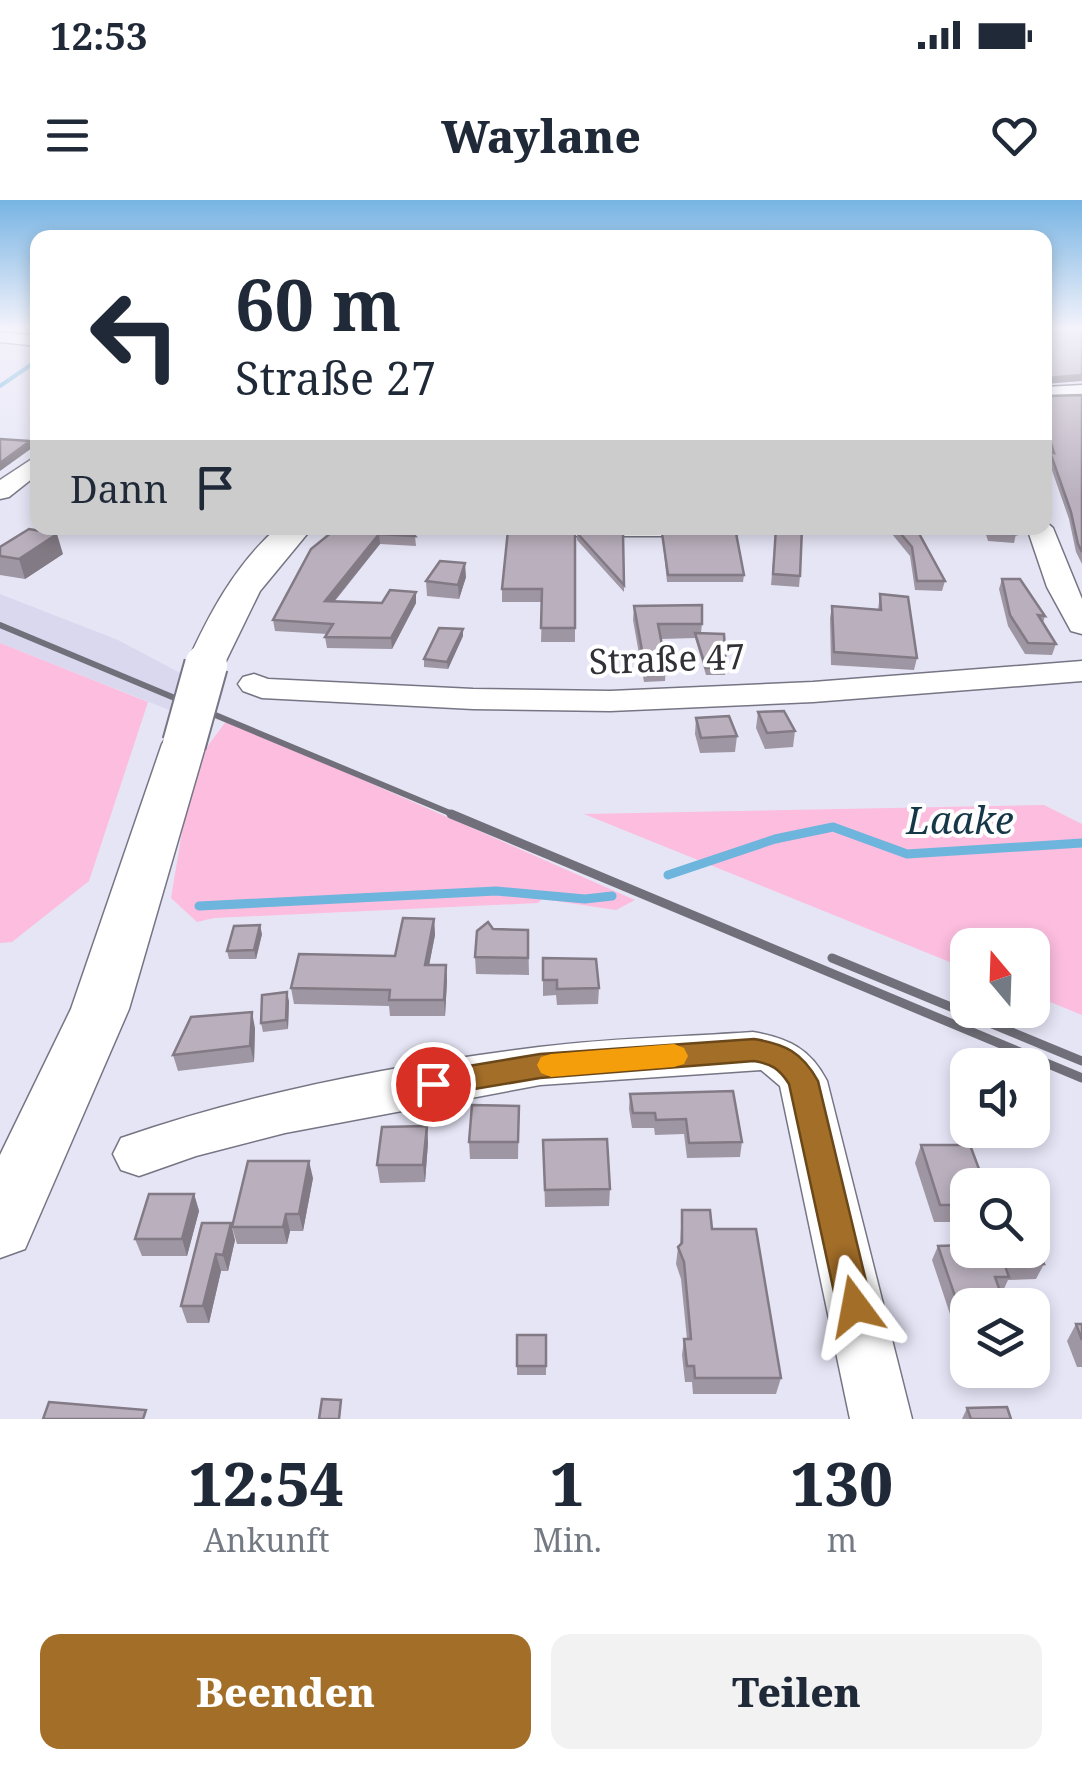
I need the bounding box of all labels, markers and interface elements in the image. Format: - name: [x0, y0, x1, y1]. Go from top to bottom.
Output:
- text: 12:53: [50, 9, 147, 61]
- text: Waylane: [441, 105, 641, 166]
- icon: menu: [40, 108, 95, 163]
- icon: heart: [987, 108, 1042, 163]
- text: 60 m: [235, 256, 401, 352]
- icon: left: [70, 270, 200, 400]
- text: Straße 27: [235, 347, 436, 408]
- icon: arrive: [188, 460, 243, 515]
- text: Dann: [70, 462, 168, 514]
- street label: Straße 47: [588, 632, 746, 684]
- water label: Laake: [905, 793, 1014, 845]
- north arrow: [950, 928, 1050, 1028]
- map controls: [950, 928, 1050, 1388]
- pin: [391, 1042, 476, 1127]
- button: sound: [950, 1048, 1050, 1148]
- icon: arrive: [406, 1057, 461, 1112]
- button: search: [950, 1168, 1050, 1268]
- position arrow: [803, 1254, 907, 1358]
- button: layers: [950, 1288, 1050, 1388]
- text: 12:54: [189, 1442, 344, 1524]
- text: 1: [550, 1442, 584, 1524]
- text: 130: [791, 1442, 893, 1524]
- text: Ankunft: [203, 1518, 329, 1561]
- text: Min.: [533, 1518, 602, 1561]
- text: m: [827, 1518, 857, 1561]
- button: Beenden: [40, 1634, 531, 1749]
- button: Teilen: [551, 1634, 1042, 1749]

